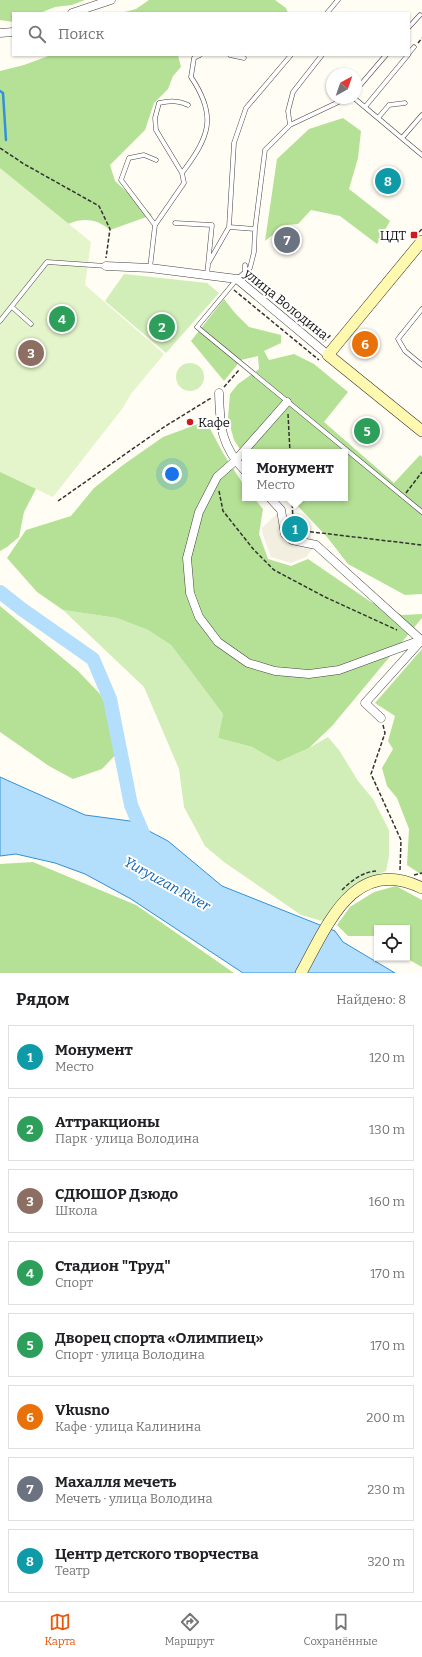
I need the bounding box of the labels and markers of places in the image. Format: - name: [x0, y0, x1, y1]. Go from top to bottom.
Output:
- pin: 8: [375, 166, 401, 196]
- pin: 7: [274, 225, 300, 255]
- place label: ЦДТ: [380, 228, 406, 243]
- marker: ЦДТ: [409, 230, 419, 240]
- pin: 4: [49, 304, 75, 334]
- pin: 2: [149, 312, 175, 342]
- pin: 6: [352, 329, 378, 359]
- pin: 3: [18, 338, 44, 368]
- place label: Кафе: [198, 415, 230, 430]
- pin: 5: [354, 416, 380, 446]
- marker: Кафе: [185, 417, 195, 427]
- pin: 1: [282, 514, 308, 544]

